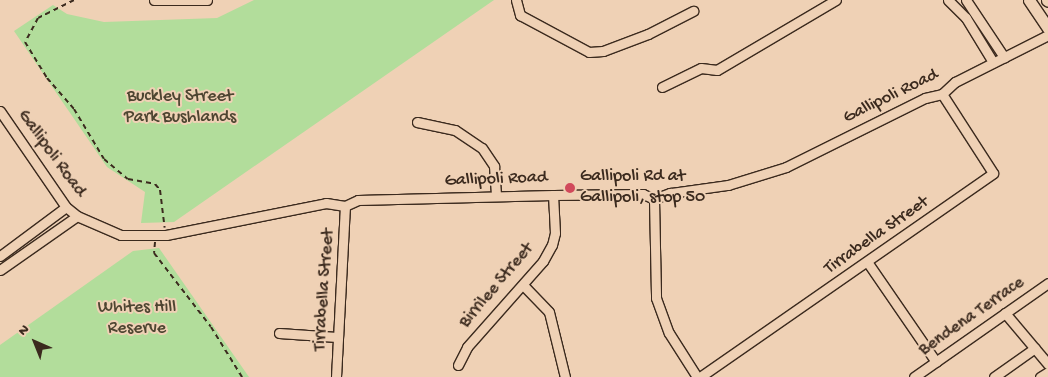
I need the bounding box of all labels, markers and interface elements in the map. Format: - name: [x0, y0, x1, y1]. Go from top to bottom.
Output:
- street label: Gallipoli Road: [840, 65, 942, 129]
- park label: Buckley Street Park Bushlands: [124, 87, 236, 130]
- street label: Gallipoli Road: [12, 106, 90, 202]
- street label: Gallipoli Road: [444, 167, 548, 193]
- place label: Gallipoli Rd at Gallipoli, stop 50: [580, 167, 705, 210]
- marker: Gallipoli Rd at Gallipoli, stop 50: [564, 182, 576, 194]
- street label: Tirrabella Street: [821, 192, 933, 280]
- street label: Tirrabella Street: [310, 228, 340, 352]
- street label: Birrilee Street: [455, 239, 539, 333]
- street label: Bendena Terrace: [915, 273, 1029, 361]
- park label: Whites Hill Reserve: [98, 298, 176, 340]
- north arrow: [10, 317, 60, 367]
- text: N: [15, 322, 33, 340]

